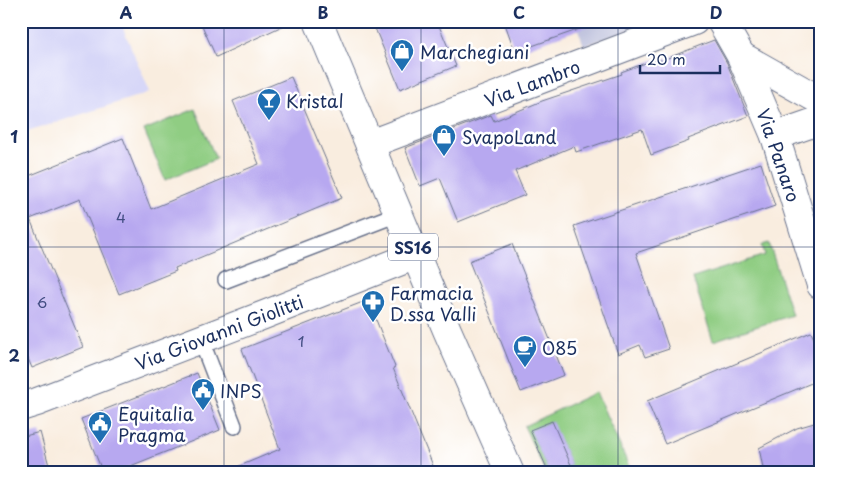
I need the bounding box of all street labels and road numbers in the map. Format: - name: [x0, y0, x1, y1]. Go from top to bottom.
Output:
- street label: Via Lambro: [480, 52, 584, 114]
- street label: Via Panaro: [750, 105, 808, 205]
- road number: SS16: [388, 233, 438, 260]
- street label: Via Giovanni Giolitti: [131, 287, 307, 377]

